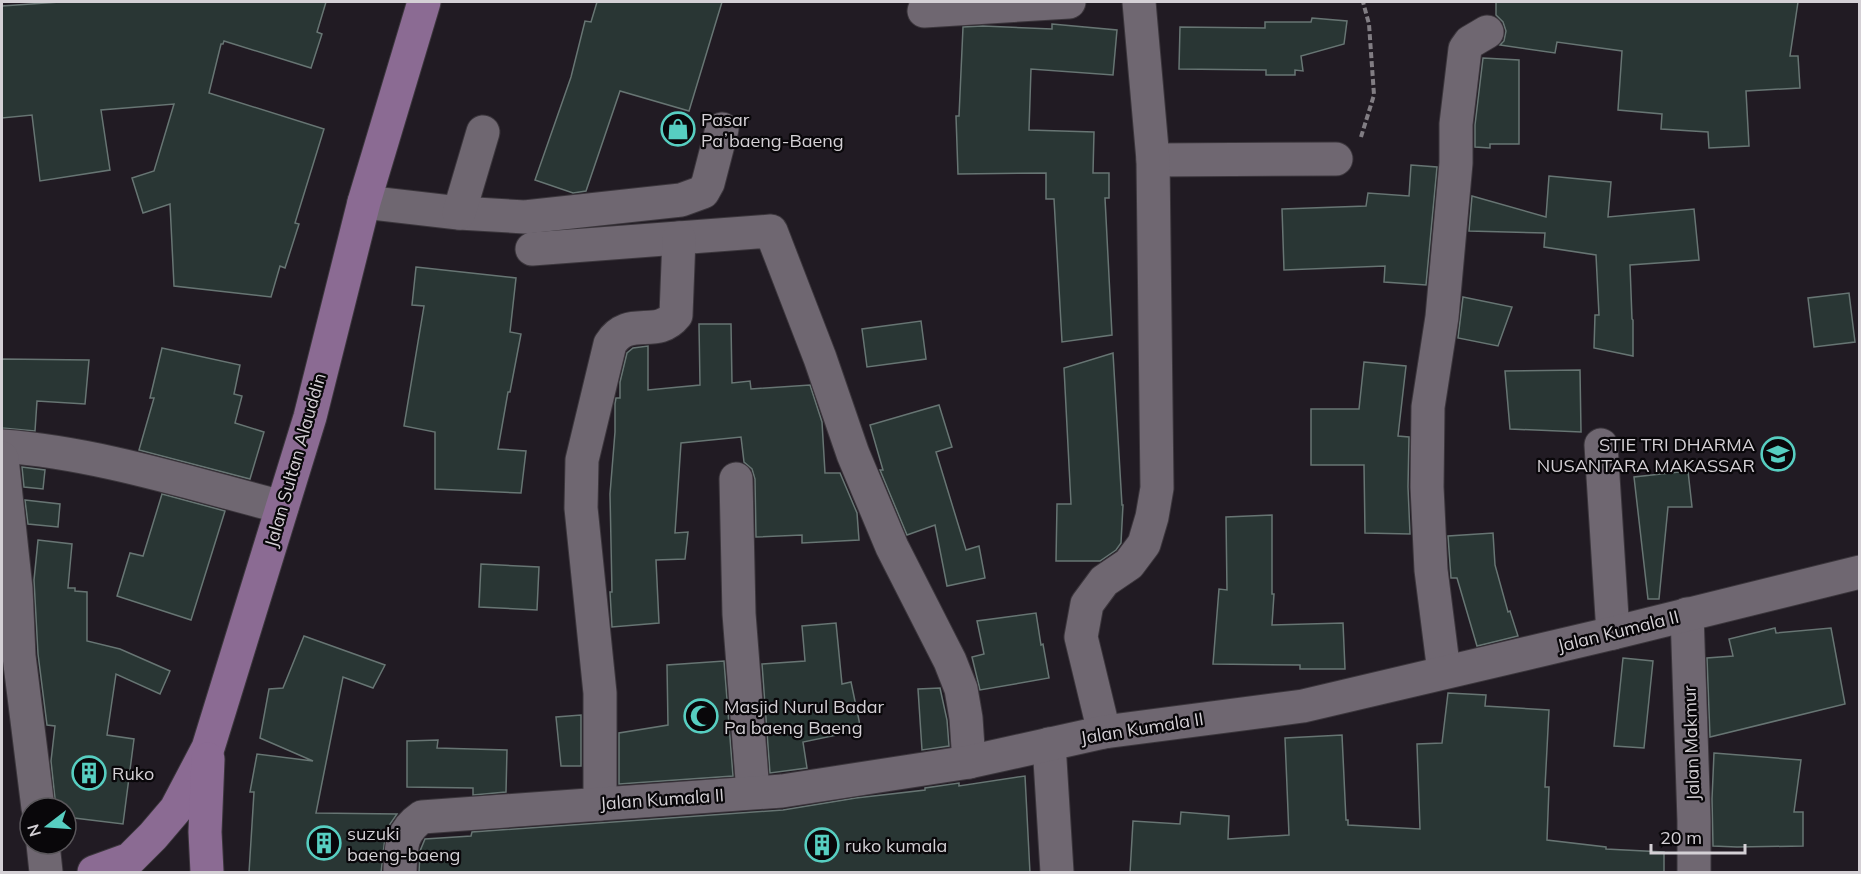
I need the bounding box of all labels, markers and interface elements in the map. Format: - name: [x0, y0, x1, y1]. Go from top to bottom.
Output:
- place label: Pasar Paʼbaeng-Baeng: [701, 108, 844, 152]
- shop icon: Pasar Paʼbaeng-Baeng: [660, 111, 696, 147]
- street label: Jalan Sultan Alauddin: [259, 370, 331, 550]
- place label: STIE TRI DHARMA NUSANTARA MAKASSAR: [1537, 433, 1755, 477]
- school or university icon: STIE TRI DHARMA NUSANTARA MAKASSAR: [1760, 436, 1796, 472]
- street label: Jalan Kumala II: [1555, 605, 1681, 657]
- street label: Jalan Makmur: [1677, 685, 1705, 801]
- place label: Masjid Nurul Badar Pa baeng Baeng: [724, 695, 885, 739]
- mosque icon: Masjid Nurul Badar Pa baeng Baeng: [683, 698, 719, 734]
- street label: Jalan Kumala II: [1079, 707, 1205, 749]
- building icon: Ruko: [71, 755, 107, 791]
- place label: Ruko: [112, 762, 154, 785]
- street label: Jalan Kumala II: [599, 783, 725, 815]
- north arrow: [18, 796, 78, 856]
- scale bar: [1651, 817, 1746, 855]
- text: N: [22, 822, 45, 839]
- place label: suzuki baeng-baeng: [347, 822, 460, 866]
- building icon: suzuki baeng-baeng: [306, 825, 342, 861]
- text: 20 m: [1660, 826, 1702, 849]
- building icon: ruko kumala: [804, 827, 840, 863]
- place label: ruko kumala: [845, 834, 947, 857]

